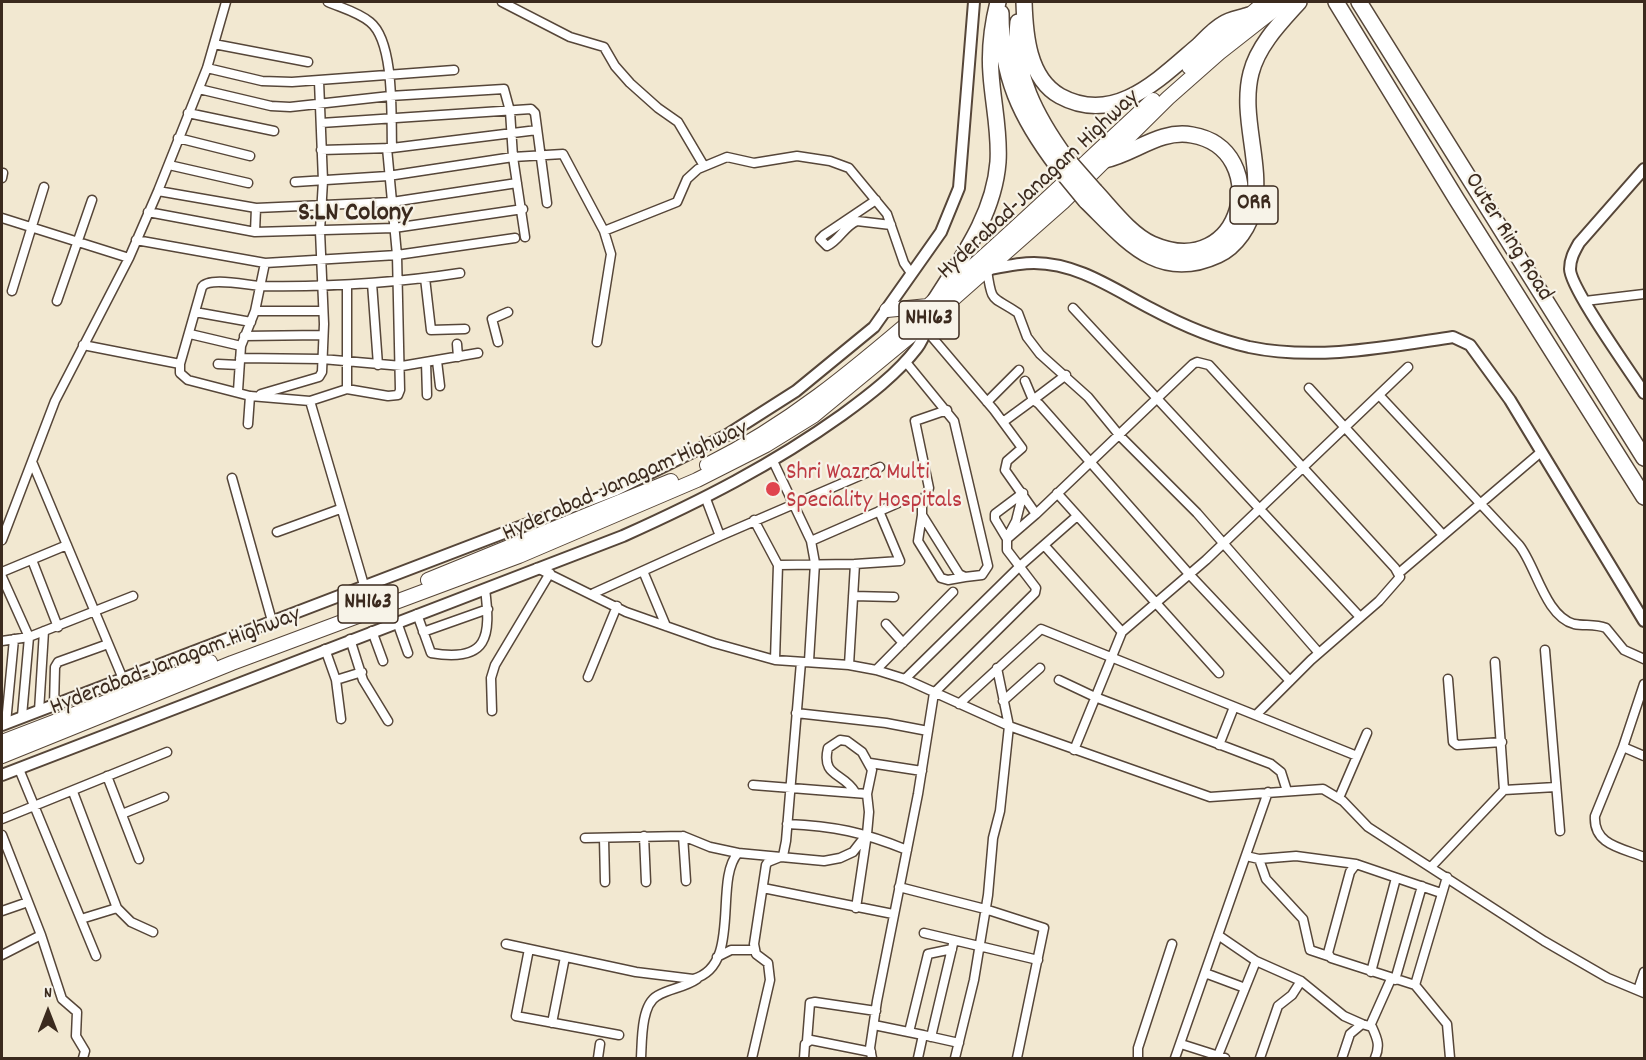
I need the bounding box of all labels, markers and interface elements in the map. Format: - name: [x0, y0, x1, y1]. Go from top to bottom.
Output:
- street label: Hyderabad-Janagam Highway: [933, 85, 1147, 287]
- street label: Outer Ring Road: [1456, 168, 1558, 308]
- road number: ORR: [1230, 186, 1278, 224]
- district label: S.LN Colony: [298, 199, 412, 231]
- road number: NH163: [899, 301, 959, 339]
- street label: Hyderabad-Janagam Highway: [499, 416, 753, 550]
- place label: Shri Wazra Multi Speciality Hospitals: [786, 461, 962, 517]
- marker: Shri Wazra Multi Speciality Hospitals: [764, 480, 782, 498]
- road number: NH163: [338, 585, 398, 623]
- street label: Hyderabad-Janagam Highway: [47, 602, 305, 724]
- north arrow: [18, 982, 78, 1042]
- text: N: [44, 982, 52, 1005]

